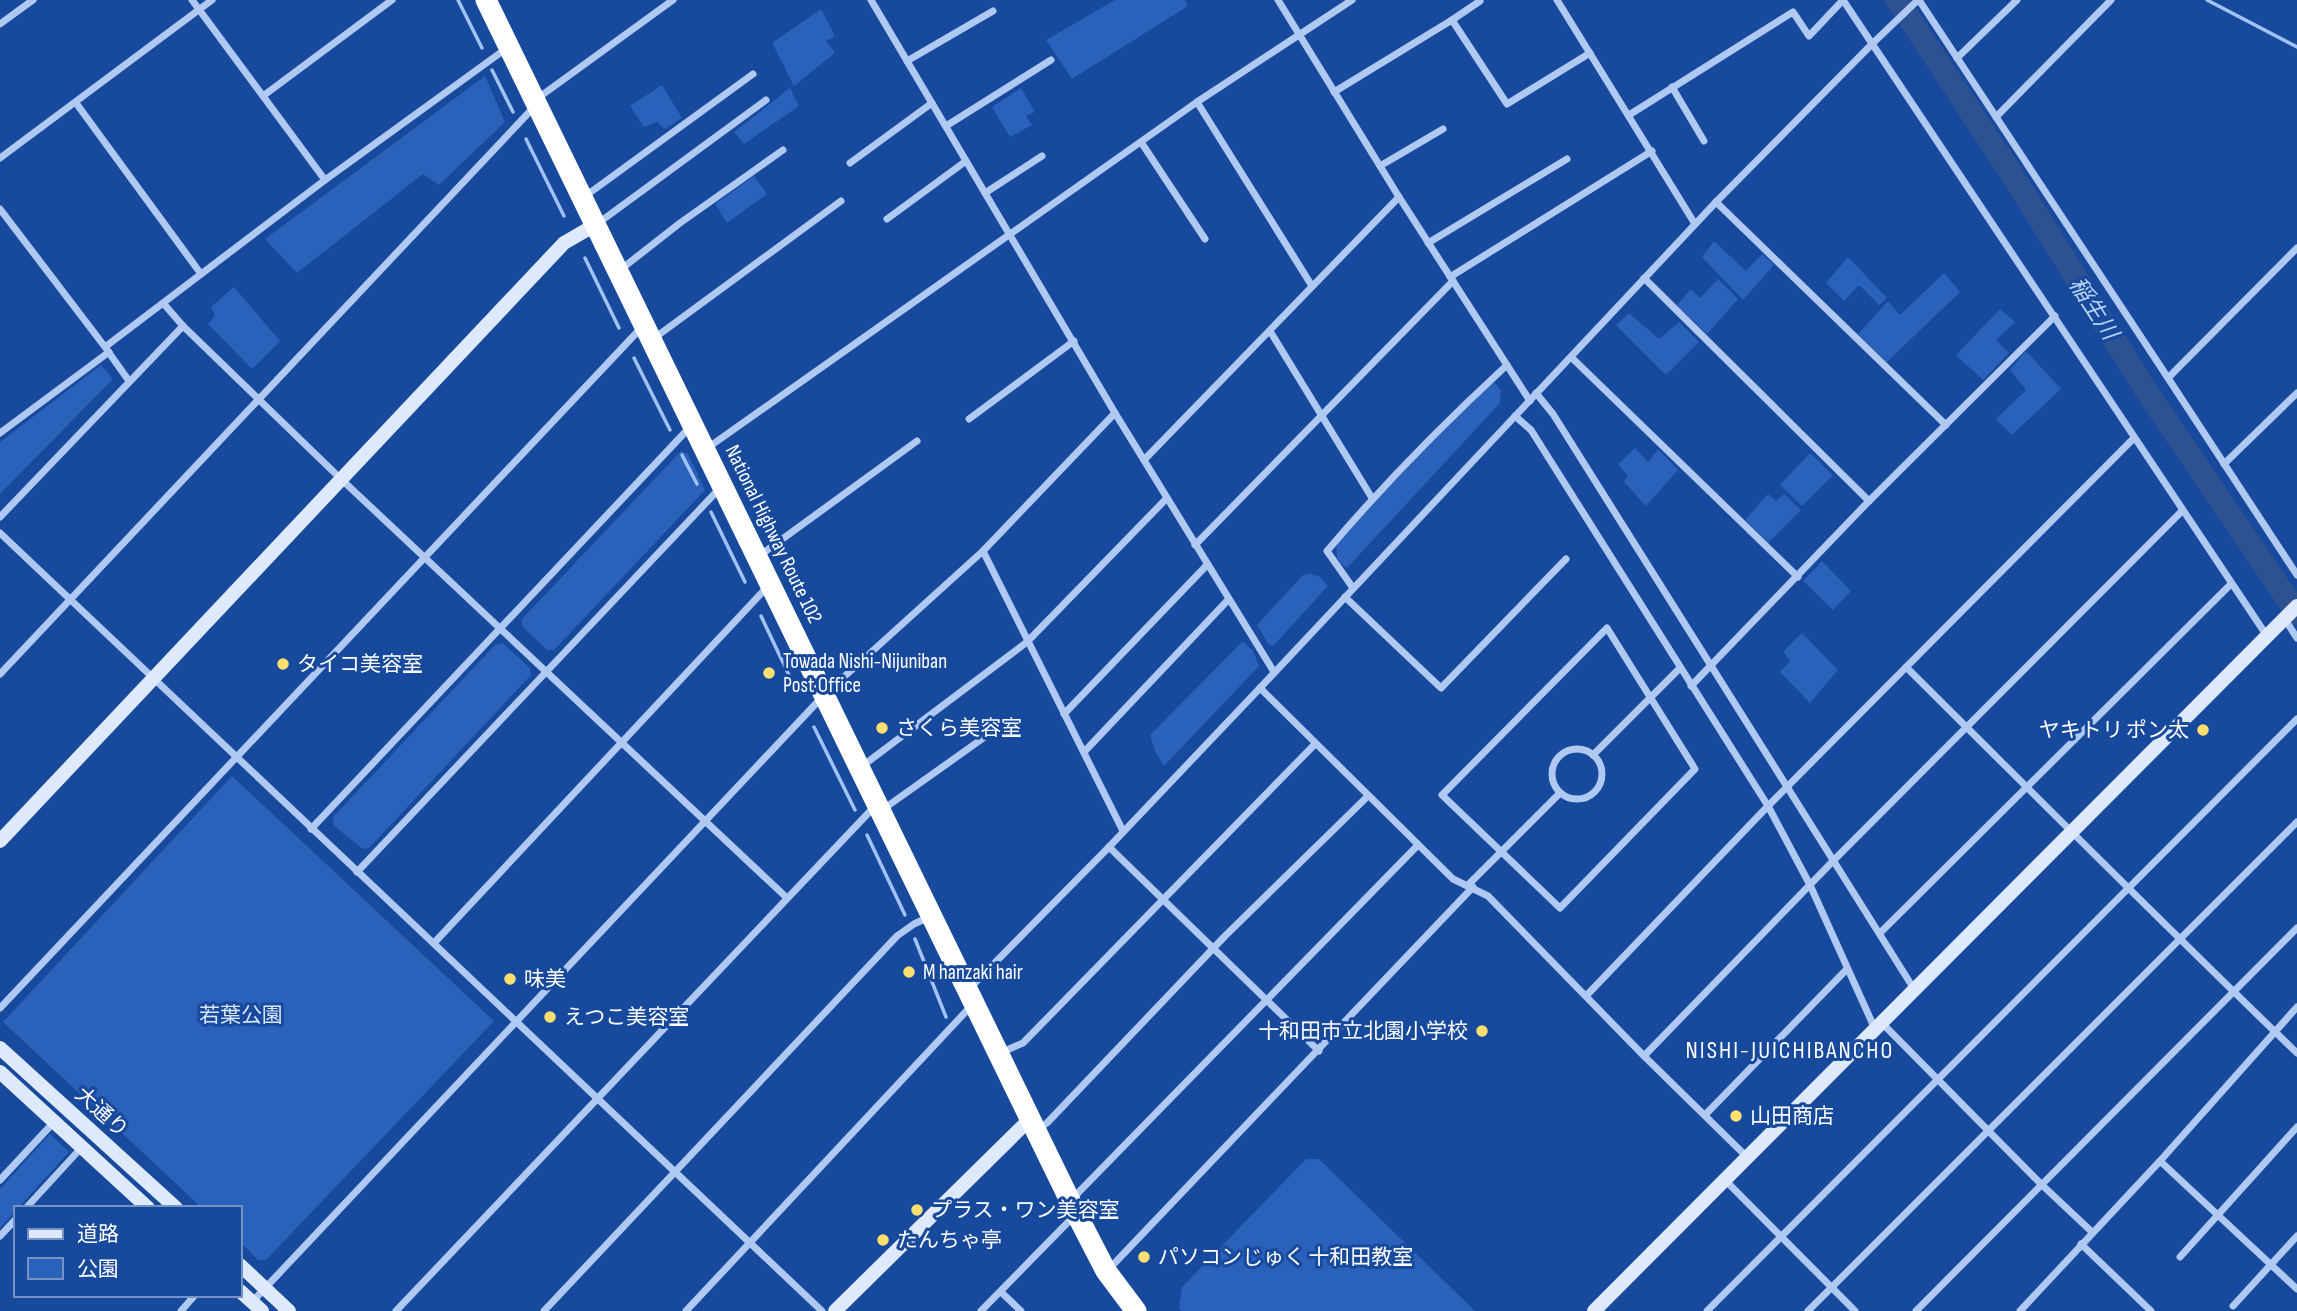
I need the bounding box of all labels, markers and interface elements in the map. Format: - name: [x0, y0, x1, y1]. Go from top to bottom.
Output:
- water label: 稲生川: [2063, 272, 2125, 348]
- street label: National Highway Route 102: [720, 441, 828, 627]
- place label: Towada Nishi-Nijuniban Post Office: [783, 649, 947, 698]
- place label: タイコ美容室: [297, 652, 423, 677]
- marker: タイコ美容室: [275, 656, 291, 672]
- marker: Towada Nishi-Nijuniban Post Office: [761, 665, 777, 681]
- place label: さくら美容室: [896, 716, 1022, 741]
- place label: ヤキトリ ポン太: [2039, 718, 2189, 743]
- marker: さくら美容室: [874, 720, 890, 736]
- marker: ヤキトリ ポン太: [2195, 722, 2211, 738]
- place label: M hanzaki hair: [923, 960, 1023, 985]
- marker: M hanzaki hair: [901, 964, 917, 980]
- place label: 味美: [524, 967, 566, 992]
- marker: 味美: [502, 971, 518, 987]
- park label: 若葉公園: [199, 1003, 283, 1028]
- place label: えつこ美容室: [564, 1005, 689, 1030]
- marker: えつこ美容室: [542, 1009, 558, 1025]
- place label: 十和田市立北園小学校: [1258, 1019, 1468, 1044]
- marker: 十和田市立北園小学校: [1474, 1023, 1490, 1039]
- district label: NISHI-JUICHIBANCHO: [1686, 1036, 1894, 1065]
- street label: 大通り: [70, 1082, 133, 1143]
- place label: 山田商店: [1750, 1104, 1834, 1129]
- marker: 山田商店: [1728, 1108, 1744, 1124]
- place label: プラス・ワン美容室: [931, 1198, 1120, 1223]
- marker: プラス・ワン美容室: [909, 1202, 925, 1218]
- legend: [14, 1206, 242, 1297]
- text: 道路: [77, 1222, 119, 1247]
- place label: たんちゃ亭: [897, 1228, 1002, 1253]
- marker: たんちゃ亭: [875, 1232, 891, 1248]
- place label: パソコンじゅく 十和田教室: [1158, 1245, 1413, 1270]
- marker: パソコンじゅく 十和田教室: [1136, 1249, 1152, 1265]
- text: 公園: [77, 1257, 119, 1282]

